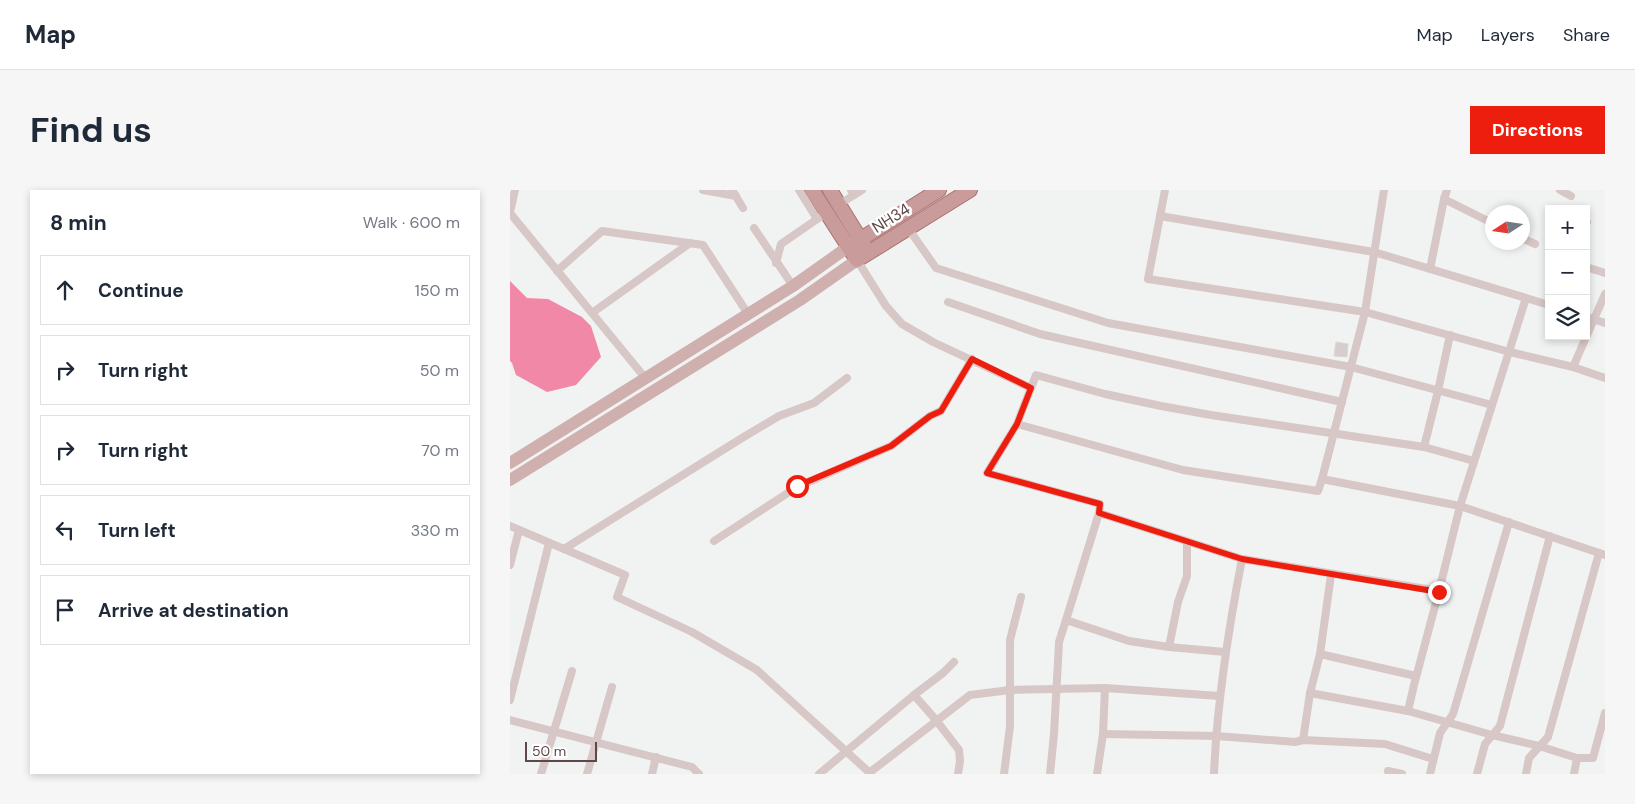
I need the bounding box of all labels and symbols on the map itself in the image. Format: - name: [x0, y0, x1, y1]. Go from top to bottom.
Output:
- street label: NH34: [868, 198, 914, 238]
- north arrow: [1485, 205, 1530, 250]
- route start: [786, 475, 809, 498]
- route end: [1428, 581, 1451, 604]
- scale bar: [525, 739, 598, 762]

